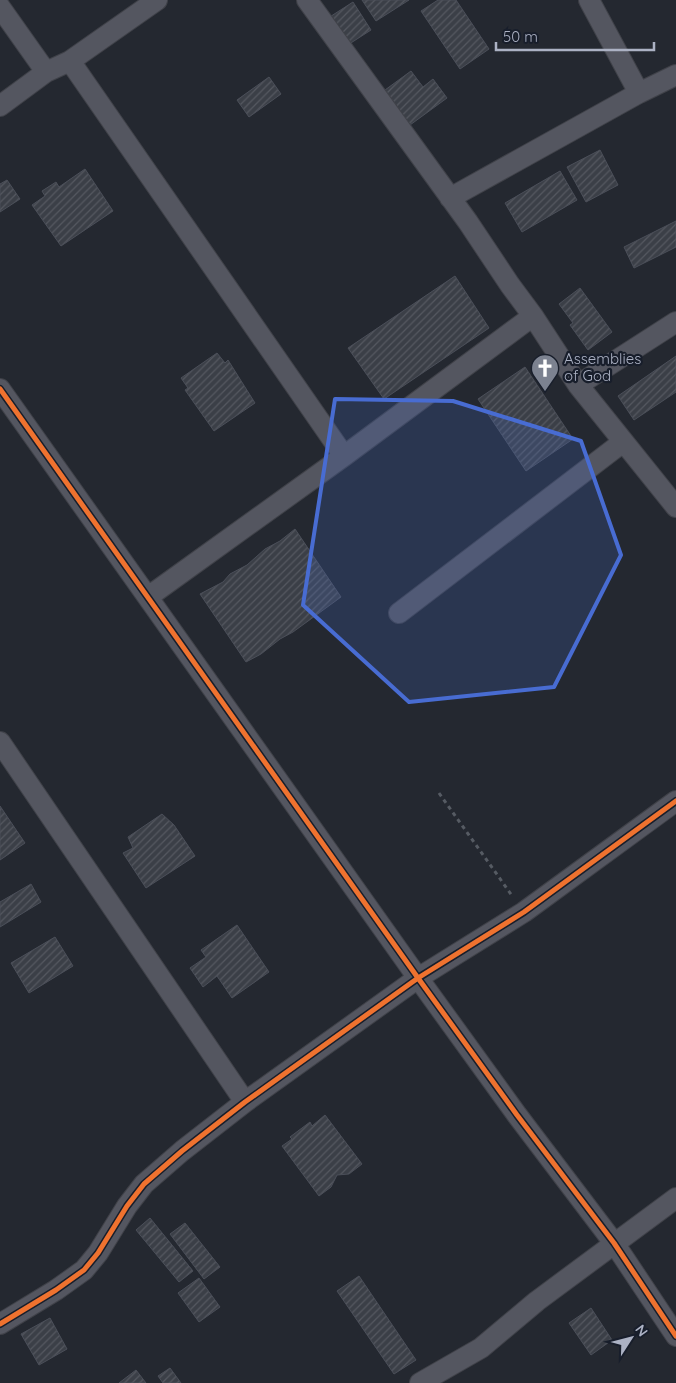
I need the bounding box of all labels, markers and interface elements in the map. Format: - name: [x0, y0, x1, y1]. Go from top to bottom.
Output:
- scale bar: [496, 20, 654, 52]
- text: 50 m: [503, 27, 538, 46]
- place label: Assemblies of God: [564, 349, 641, 385]
- church icon: Assemblies of God: [530, 353, 560, 392]
- north arrow: [606, 1313, 656, 1363]
- text: N: [631, 1321, 652, 1340]

